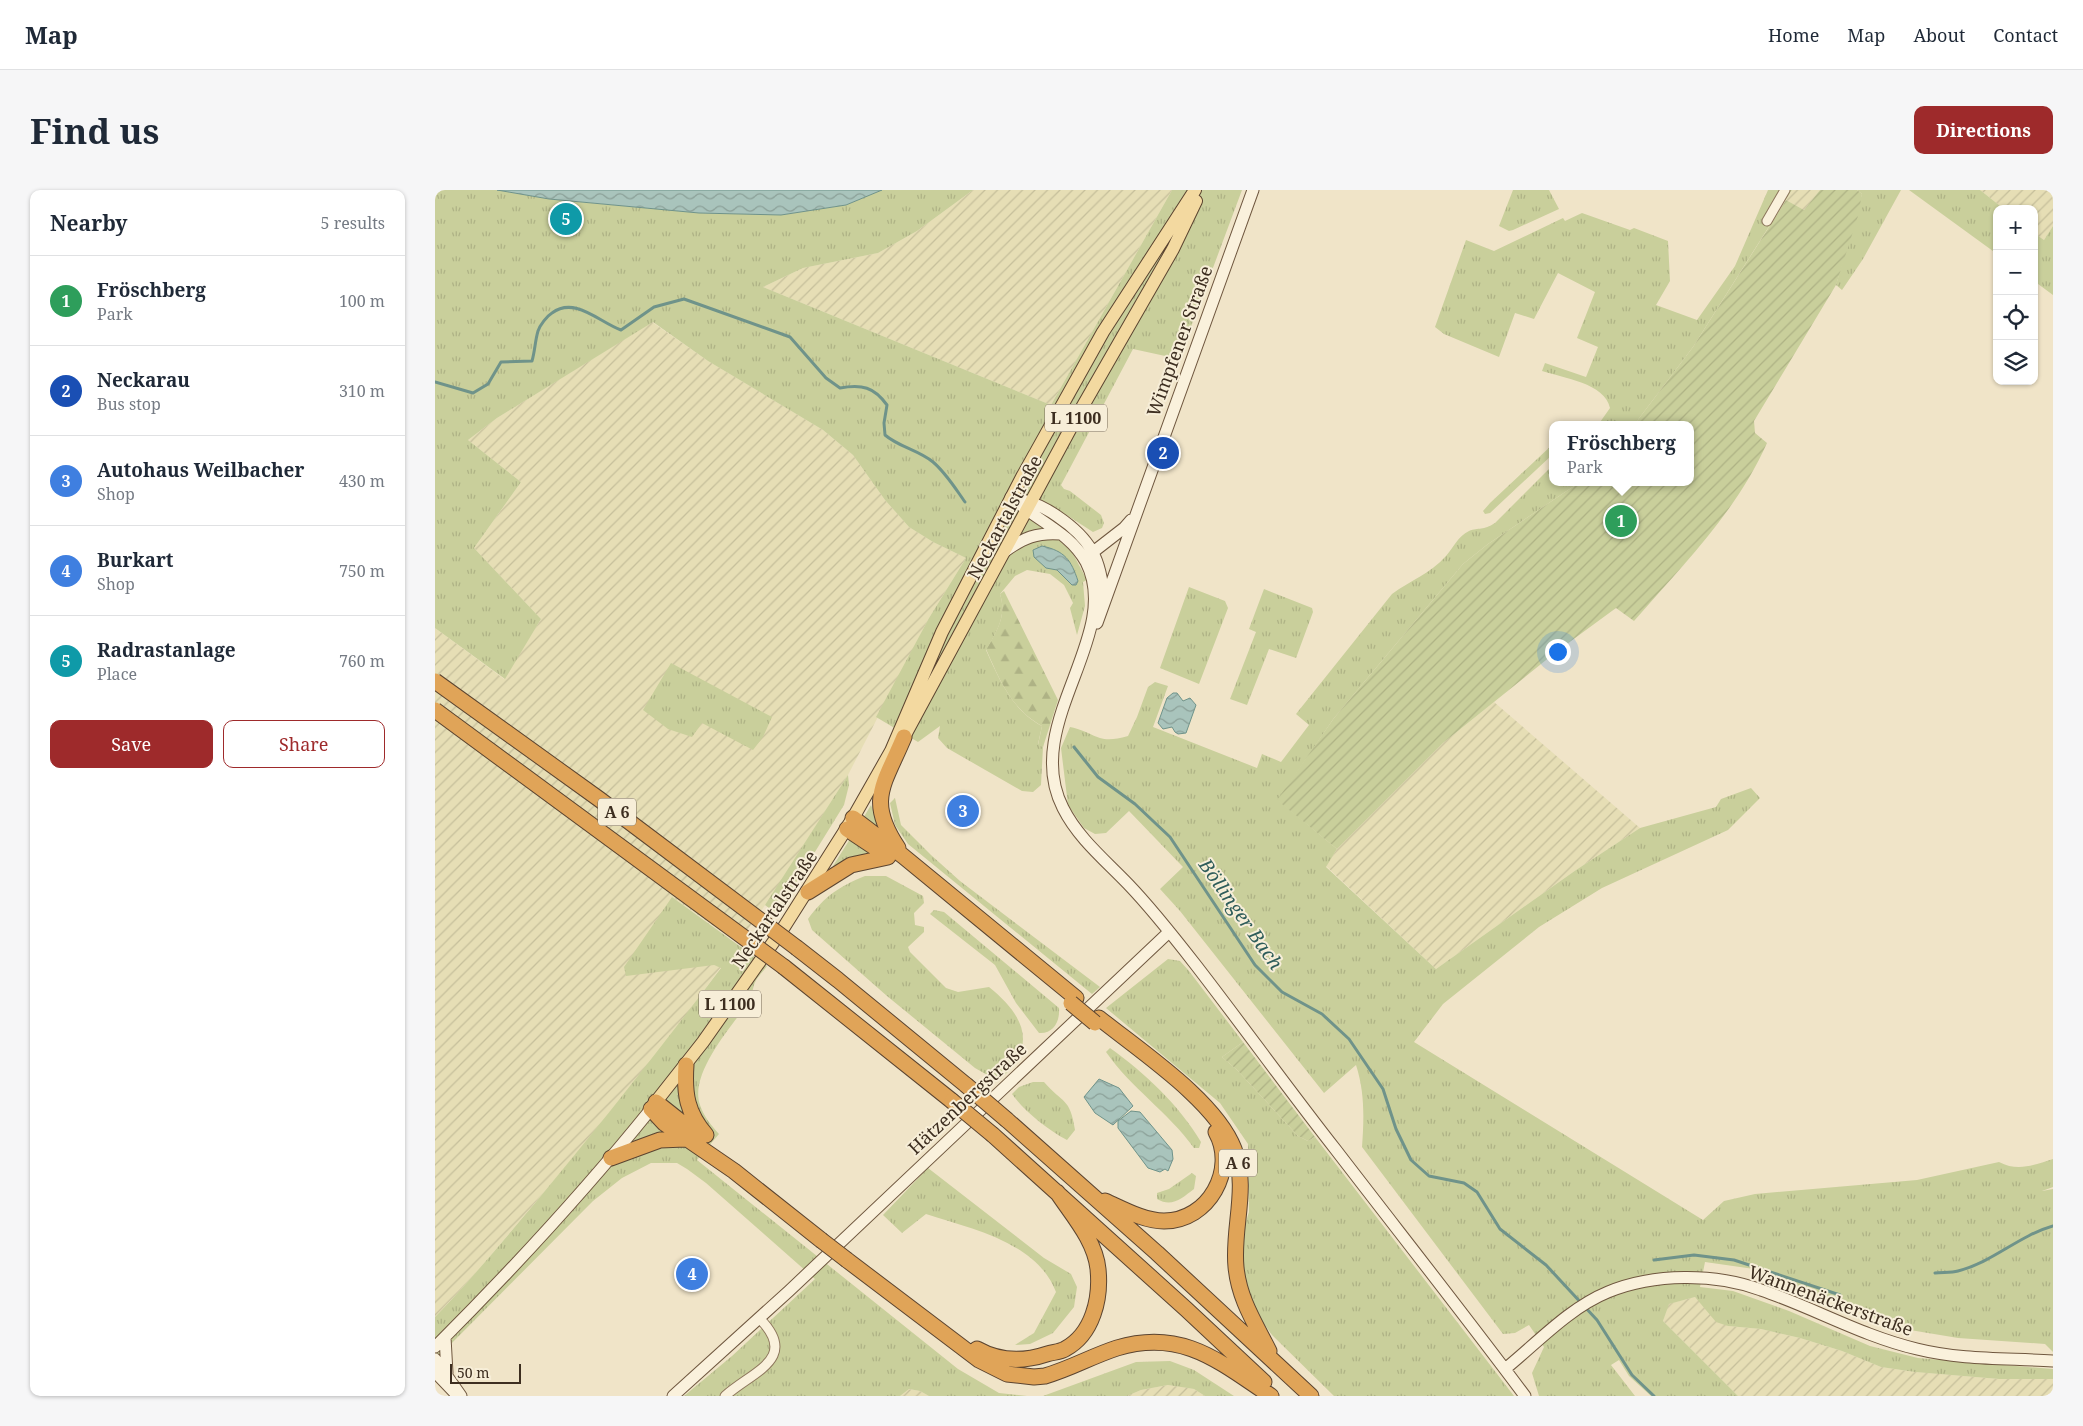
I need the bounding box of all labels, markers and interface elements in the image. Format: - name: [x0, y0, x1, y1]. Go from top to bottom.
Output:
- text: Map: [25, 18, 78, 51]
- text: Home: [1768, 23, 1819, 47]
- text: Map: [1847, 23, 1885, 47]
- text: About: [1913, 23, 1965, 47]
- text: Contact: [1993, 23, 2058, 47]
- button: Directions: [1914, 106, 2053, 154]
- text: Find us: [30, 107, 159, 154]
- pin: 5: [550, 200, 582, 238]
- map controls: [1993, 205, 2038, 385]
- button: +: [1993, 205, 2038, 250]
- text: Nearby: [50, 209, 128, 237]
- text: 5 results: [321, 212, 385, 234]
- button: −: [1993, 250, 2038, 295]
- street label: Wimpfener Straße: [1141, 262, 1217, 420]
- text: Fröschberg: [97, 277, 206, 303]
- text: 1: [61, 290, 71, 312]
- text: 100 m: [339, 290, 385, 312]
- button: locate: [1993, 295, 2038, 340]
- text: Park: [97, 303, 133, 325]
- button: layers: [1993, 340, 2038, 385]
- text: Neckarau: [97, 367, 190, 393]
- text: 2: [61, 380, 71, 402]
- text: 310 m: [339, 380, 385, 402]
- text: Bus stop: [97, 393, 161, 415]
- road number: L 1100: [1045, 404, 1107, 432]
- popup: [1549, 421, 1694, 486]
- text: Fröschberg: [1567, 430, 1676, 456]
- pin: 2: [1147, 434, 1179, 472]
- street label: Neckartalstraße: [961, 451, 1047, 583]
- text: Park: [1567, 456, 1603, 478]
- text: Autohaus Weilbacher: [97, 457, 304, 483]
- text: 3: [61, 470, 71, 492]
- text: 430 m: [339, 470, 385, 492]
- text: Shop: [97, 483, 135, 505]
- pin: 1: [1605, 502, 1637, 540]
- text: Burkart: [97, 547, 174, 573]
- text: 4: [61, 560, 71, 582]
- text: 750 m: [339, 560, 385, 582]
- text: Shop: [97, 573, 135, 595]
- text: Radrastanlage: [97, 637, 236, 663]
- your location: [1545, 639, 1571, 665]
- text: 5: [61, 650, 71, 672]
- text: 760 m: [339, 650, 385, 672]
- text: Place: [97, 663, 137, 685]
- button: Save: [50, 720, 213, 768]
- button: Share: [223, 720, 385, 768]
- pin: 3: [947, 792, 979, 830]
- road number: A 6: [598, 798, 636, 826]
- street label: Neckartalstraße: [726, 845, 822, 973]
- water label: Böllinger Bach: [1193, 853, 1289, 975]
- road number: L 1100: [699, 991, 761, 1018]
- street label: Hätzenbergstraße: [902, 1037, 1032, 1159]
- road number: A 6: [1219, 1150, 1257, 1176]
- pin: 4: [676, 1255, 708, 1293]
- street label: Wannenäckerstraße: [1745, 1259, 1917, 1341]
- scale bar: [450, 1361, 521, 1384]
- text: 50 m: [457, 1363, 490, 1382]

